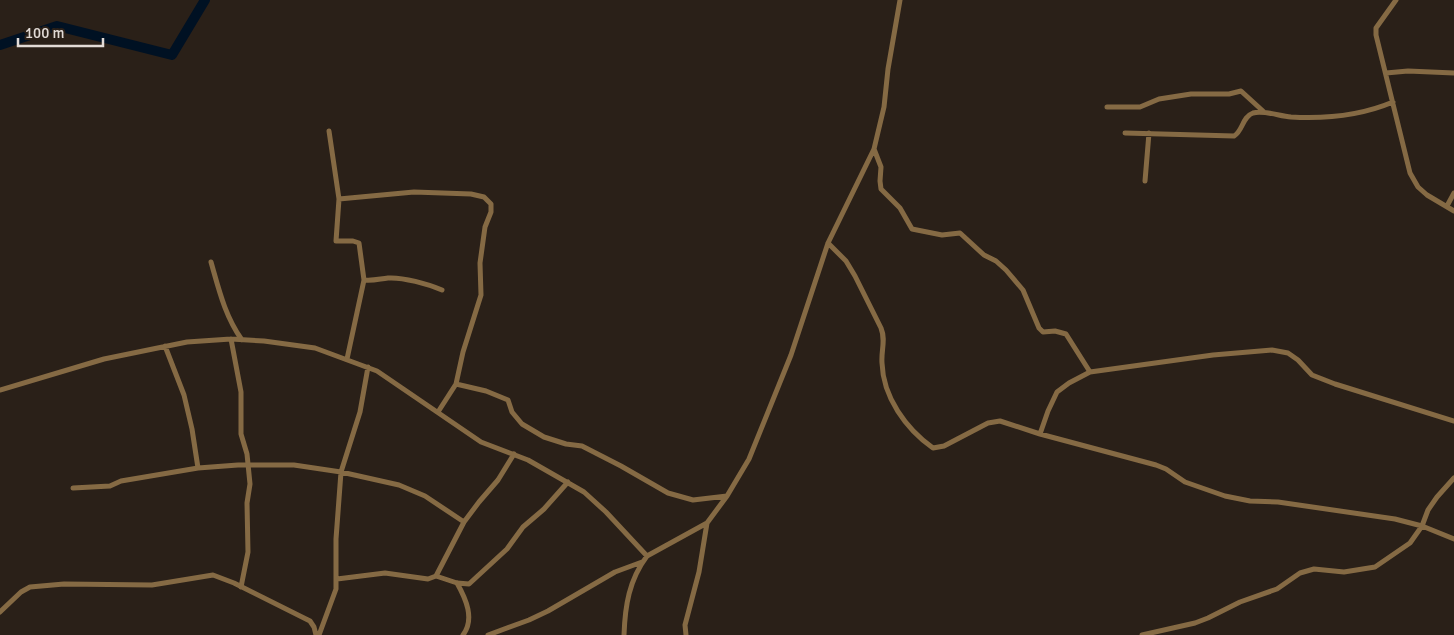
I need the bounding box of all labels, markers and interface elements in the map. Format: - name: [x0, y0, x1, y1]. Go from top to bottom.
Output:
- scale bar: [18, 15, 102, 47]
- text: 100 m: [25, 24, 65, 42]

